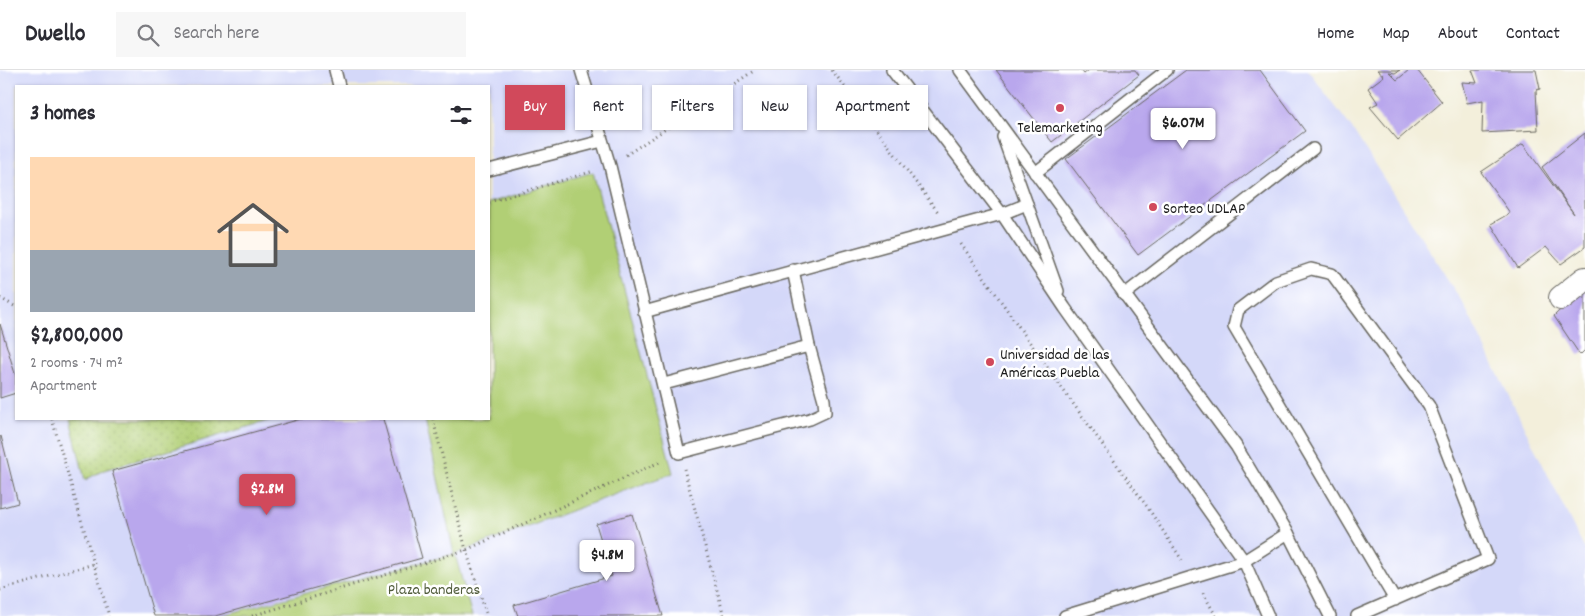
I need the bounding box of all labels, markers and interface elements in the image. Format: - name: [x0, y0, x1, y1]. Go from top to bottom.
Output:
- search box: [116, 12, 466, 57]
- text: Dwello: [25, 18, 86, 52]
- icon: search: [134, 21, 162, 49]
- text: Search here: [174, 21, 259, 48]
- text: Home: [1317, 22, 1354, 47]
- text: Map: [1382, 22, 1410, 47]
- text: About: [1438, 22, 1478, 47]
- text: Contact: [1506, 22, 1560, 47]
- chip: Buy: [505, 85, 565, 130]
- chip: Rent: [575, 85, 642, 130]
- chip: Filters: [652, 85, 733, 130]
- chip: New: [743, 85, 807, 130]
- chip: Apartment: [817, 85, 928, 130]
- text: 3 homes: [30, 100, 96, 130]
- icon: filters: [447, 101, 475, 129]
- marker: Telemarketing: [1054, 102, 1066, 114]
- pin: $6.07M: [1142, 108, 1224, 150]
- text: $6.07M: [1162, 112, 1204, 135]
- place label: Telemarketing: [1017, 117, 1103, 140]
- icon: home: [208, 190, 298, 280]
- place label: Sorteo UDLAP: [1163, 198, 1245, 221]
- marker: Sorteo UDLAP: [1147, 201, 1159, 213]
- text: $2,800,000: [30, 322, 123, 352]
- place label: Universidad de las Américas Puebla: [1000, 344, 1110, 385]
- text: 2 rooms · 74 m²: [30, 352, 123, 375]
- marker: Universidad de las Américas Puebla: [984, 356, 996, 368]
- text: Apartment: [30, 375, 97, 398]
- pin: $2.8M: [232, 474, 302, 516]
- text: $2.8M: [250, 478, 284, 501]
- pin: $4.8M: [572, 540, 642, 582]
- text: $4.8M: [590, 544, 624, 567]
- park label: Plaza banderas: [388, 579, 480, 602]

